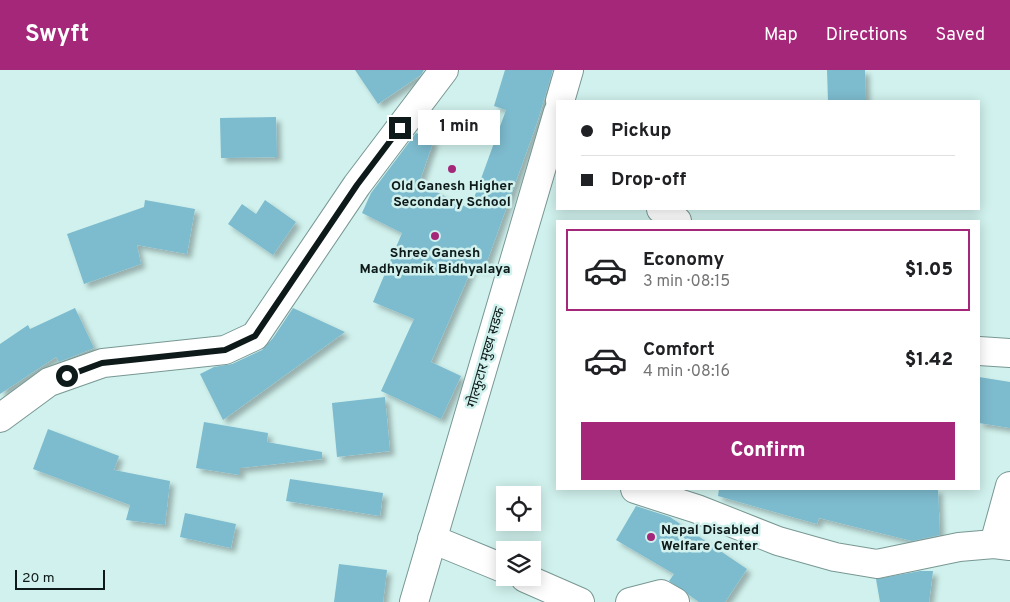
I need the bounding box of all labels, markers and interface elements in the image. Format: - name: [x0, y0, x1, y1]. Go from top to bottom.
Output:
- text: Swyft: [25, 20, 89, 50]
- text: Map: [764, 24, 798, 47]
- text: Directions: [826, 24, 908, 47]
- text: Saved: [936, 24, 985, 47]
- callout: 1 min: [418, 110, 500, 146]
- route end: [389, 117, 411, 139]
- text: 1 min: [439, 117, 479, 137]
- text: Pickup: [611, 119, 671, 143]
- marker: Old Ganesh Higher Secondary School: [446, 163, 458, 175]
- text: Drop-off: [611, 168, 686, 192]
- place label: Old Ganesh Higher Secondary School: [391, 178, 513, 211]
- marker: Shree Ganesh Madhyamik Bidhyalaya: [429, 230, 441, 242]
- place label: Shree Ganesh Madhyamik Bidhyalaya: [359, 245, 511, 278]
- icon: car: [583, 248, 628, 293]
- text: Economy: [643, 248, 724, 272]
- text: $1.05: [905, 258, 953, 282]
- text: 3 min · 08:15: [643, 272, 730, 292]
- street label: गोल्फुटार मुख्य सडक: [463, 305, 509, 410]
- icon: car: [583, 338, 628, 383]
- text: Comfort: [643, 338, 715, 362]
- text: $1.42: [905, 348, 953, 372]
- text: 4 min · 08:16: [643, 362, 730, 382]
- route start: [56, 365, 78, 387]
- button: Confirm: [581, 422, 955, 480]
- map controls: [496, 486, 541, 586]
- button: locate: [496, 486, 541, 531]
- place label: Nepal Disabled Welfare Center: [661, 522, 759, 555]
- marker: Nepal Disabled Welfare Center: [645, 531, 657, 543]
- button: layers: [496, 541, 541, 586]
- scale bar: [15, 567, 105, 590]
- text: 20 m: [22, 570, 55, 587]

